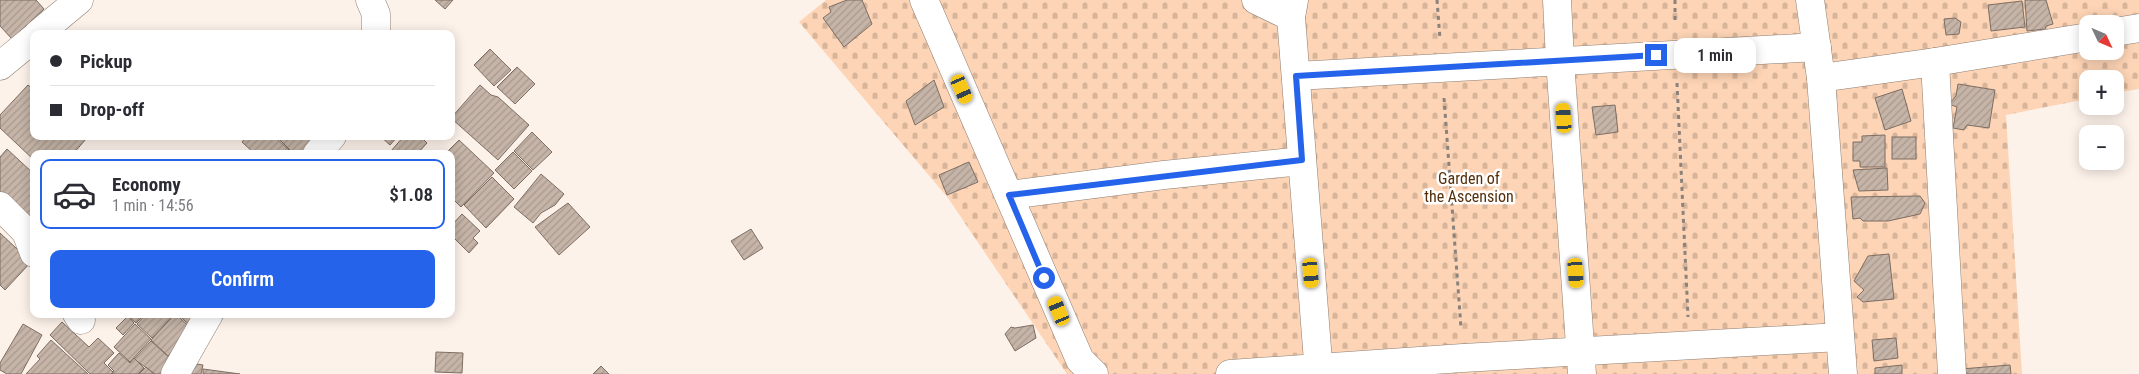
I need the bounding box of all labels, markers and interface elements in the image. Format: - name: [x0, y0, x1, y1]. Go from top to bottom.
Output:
- north arrow: [2079, 15, 2124, 60]
- map controls: [2079, 15, 2124, 170]
- callout: 1 min: [1674, 38, 1756, 72]
- route end: [1645, 44, 1667, 66]
- text: 1 min: [1697, 46, 1733, 65]
- text: Pickup: [80, 50, 132, 73]
- button: +: [2079, 70, 2124, 115]
- car: [949, 72, 974, 106]
- text: Drop-off: [80, 98, 144, 121]
- car: [1555, 103, 1572, 133]
- button: −: [2079, 125, 2124, 170]
- park label: Garden of the Ascension: [1424, 169, 1514, 206]
- icon: car: [52, 172, 97, 217]
- text: Economy: [112, 173, 181, 196]
- text: $1.08: [389, 183, 433, 206]
- text: 1 min · 14:56: [112, 196, 194, 215]
- button: Confirm: [50, 250, 435, 308]
- car: [1302, 257, 1319, 289]
- car: [1567, 258, 1584, 288]
- route start: [1033, 267, 1055, 289]
- car: [1046, 294, 1071, 328]

